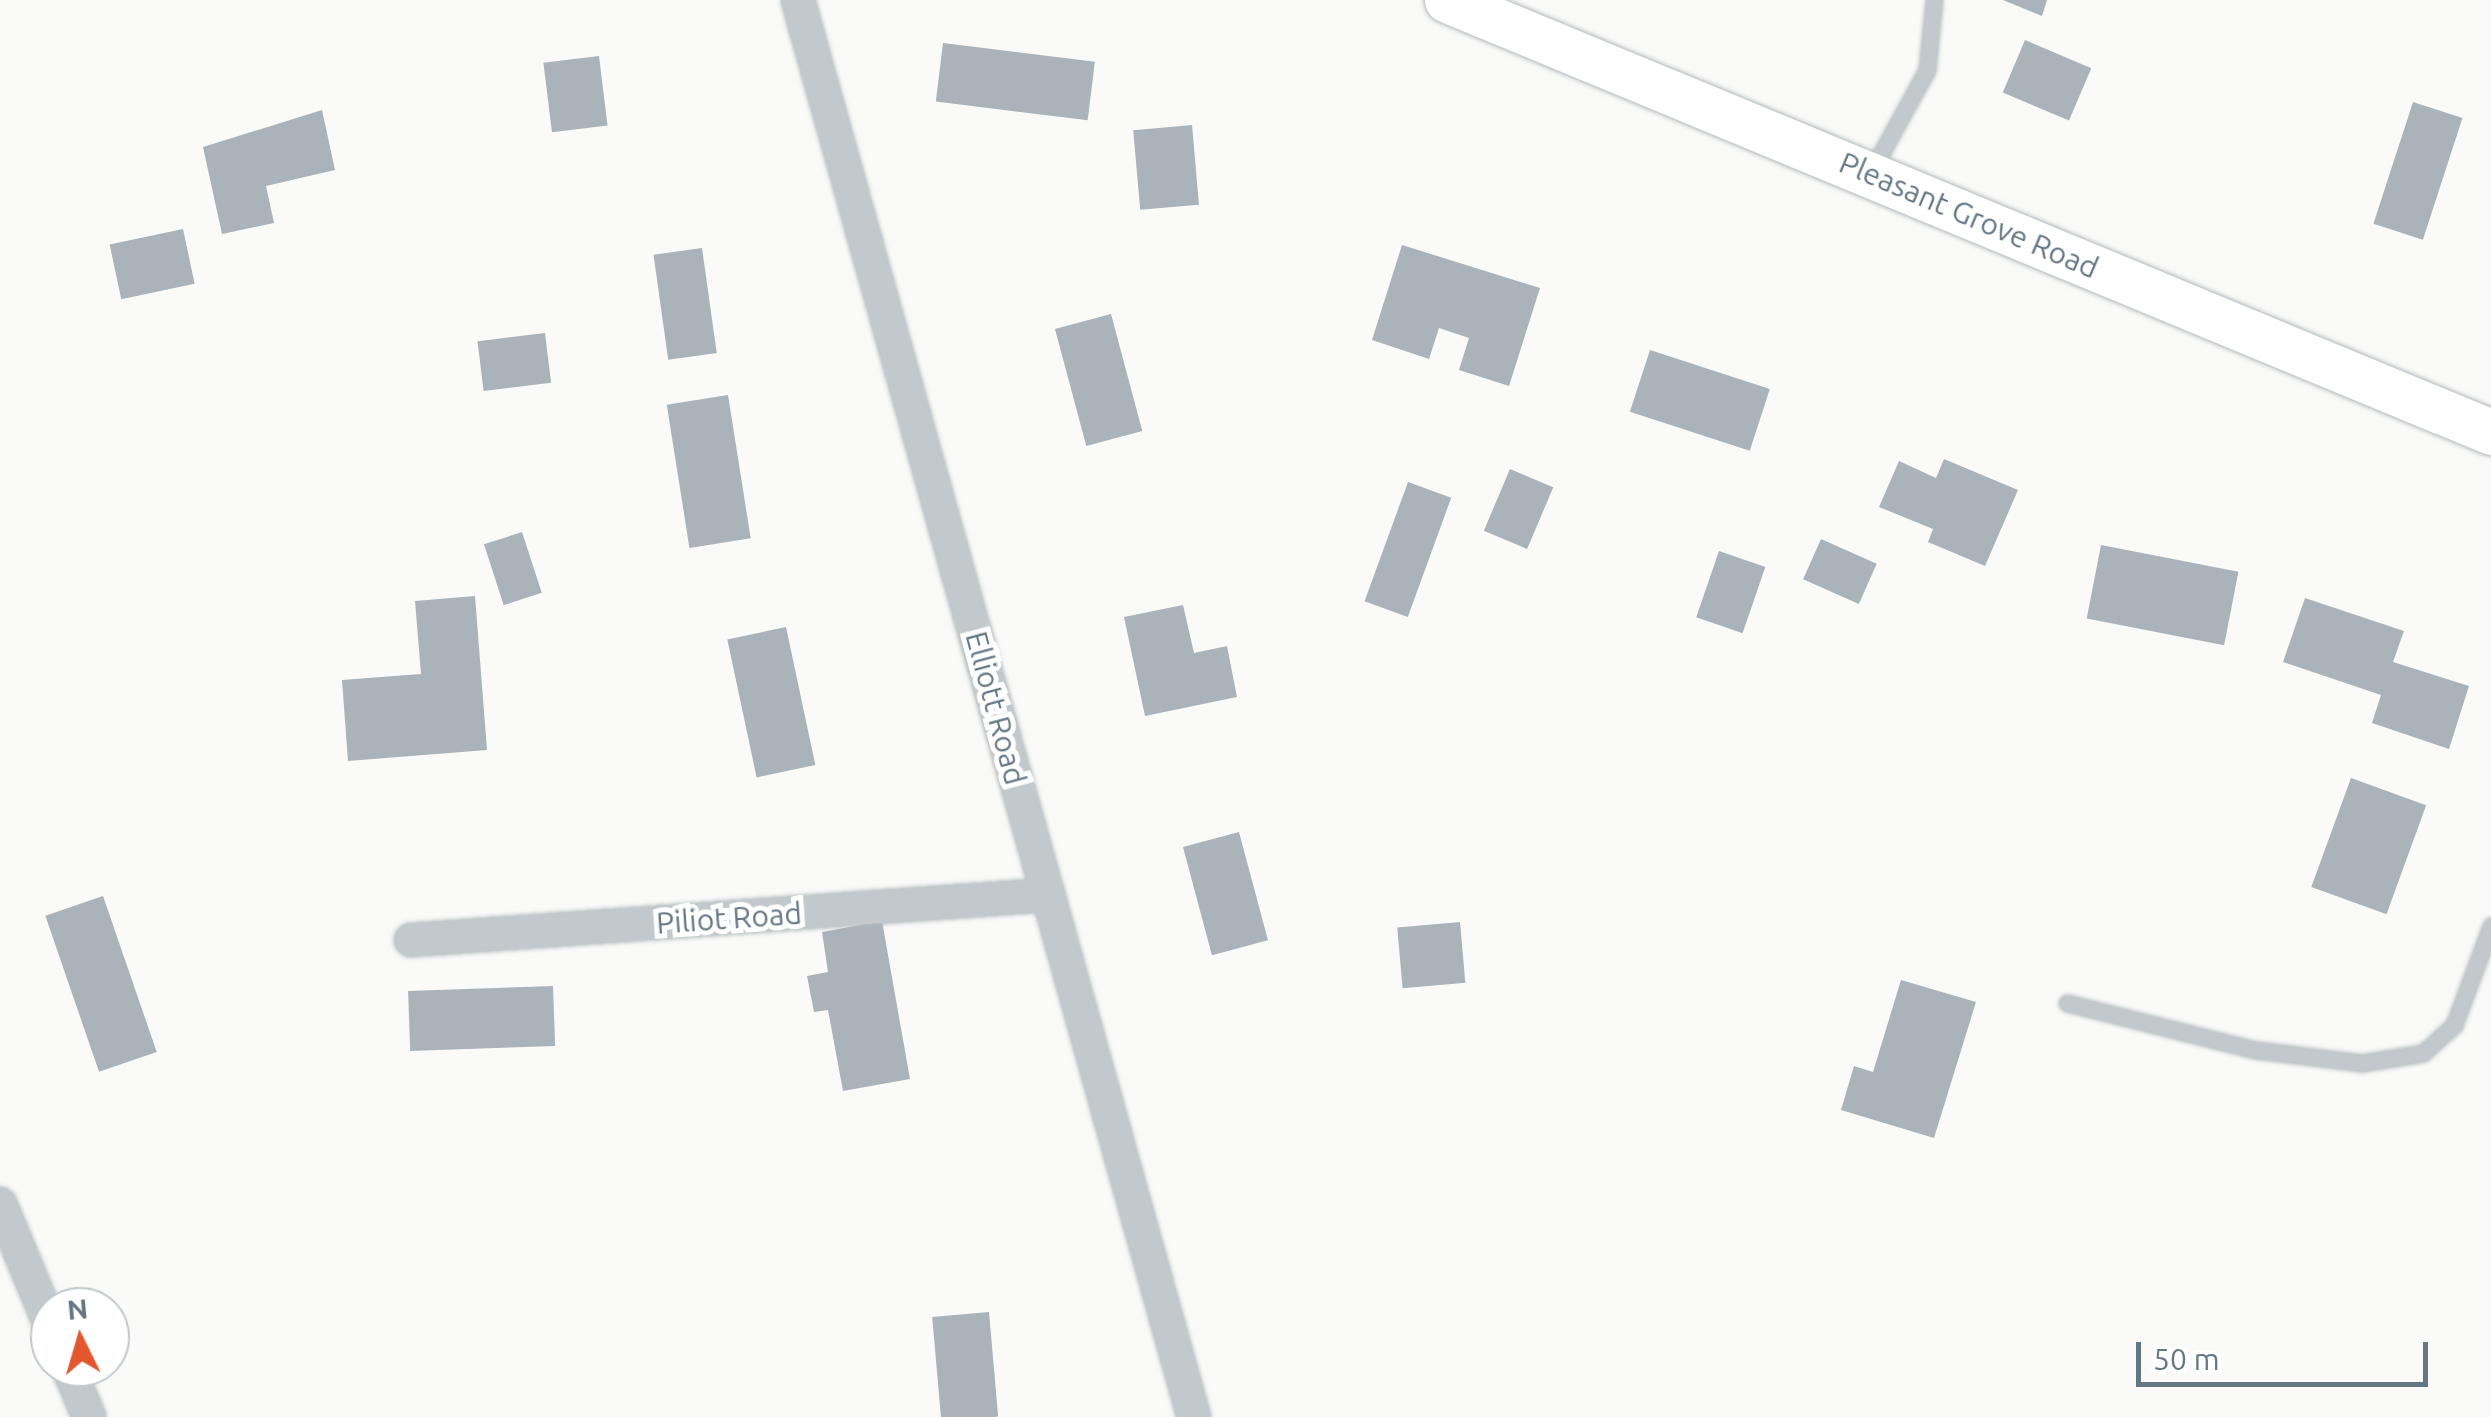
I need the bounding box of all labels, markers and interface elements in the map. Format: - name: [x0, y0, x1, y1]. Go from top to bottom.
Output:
- street label: Pleasant Grove Road: [1834, 144, 2104, 286]
- street label: Elliott Road: [958, 628, 1034, 788]
- street label: Piliot Road: [655, 895, 803, 941]
- north arrow: [30, 1287, 130, 1387]
- text: N: [66, 1292, 89, 1325]
- scale bar: [2141, 1322, 2434, 1384]
- text: 50 m: [2153, 1342, 2220, 1376]

